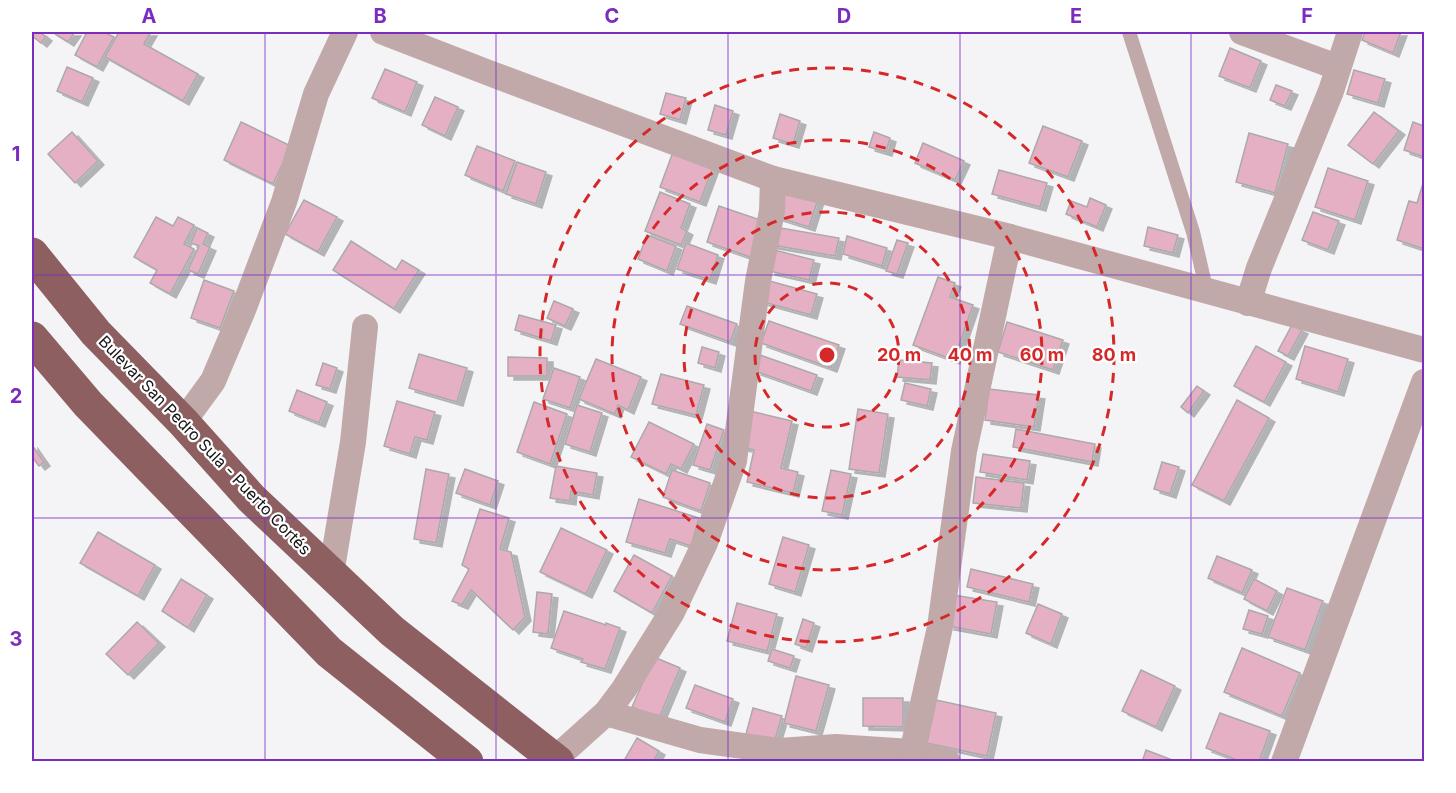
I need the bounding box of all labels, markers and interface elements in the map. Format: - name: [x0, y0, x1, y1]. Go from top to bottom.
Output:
- text: A: [142, 4, 157, 28]
- text: B: [373, 4, 387, 28]
- text: C: [605, 4, 619, 28]
- text: D: [837, 4, 851, 28]
- text: E: [1070, 4, 1082, 28]
- text: F: [1301, 4, 1313, 28]
- text: 1: [12, 142, 20, 166]
- street label: Bulevar San Pedro Sula - Puerto Cortés: [95, 331, 315, 559]
- text: 20 m: [877, 344, 921, 365]
- text: 40 m: [948, 344, 993, 365]
- text: 60 m: [1020, 344, 1064, 365]
- text: 80 m: [1092, 344, 1136, 365]
- centre of rings: [817, 345, 837, 365]
- text: 2: [10, 384, 22, 408]
- text: 3: [10, 627, 22, 651]

